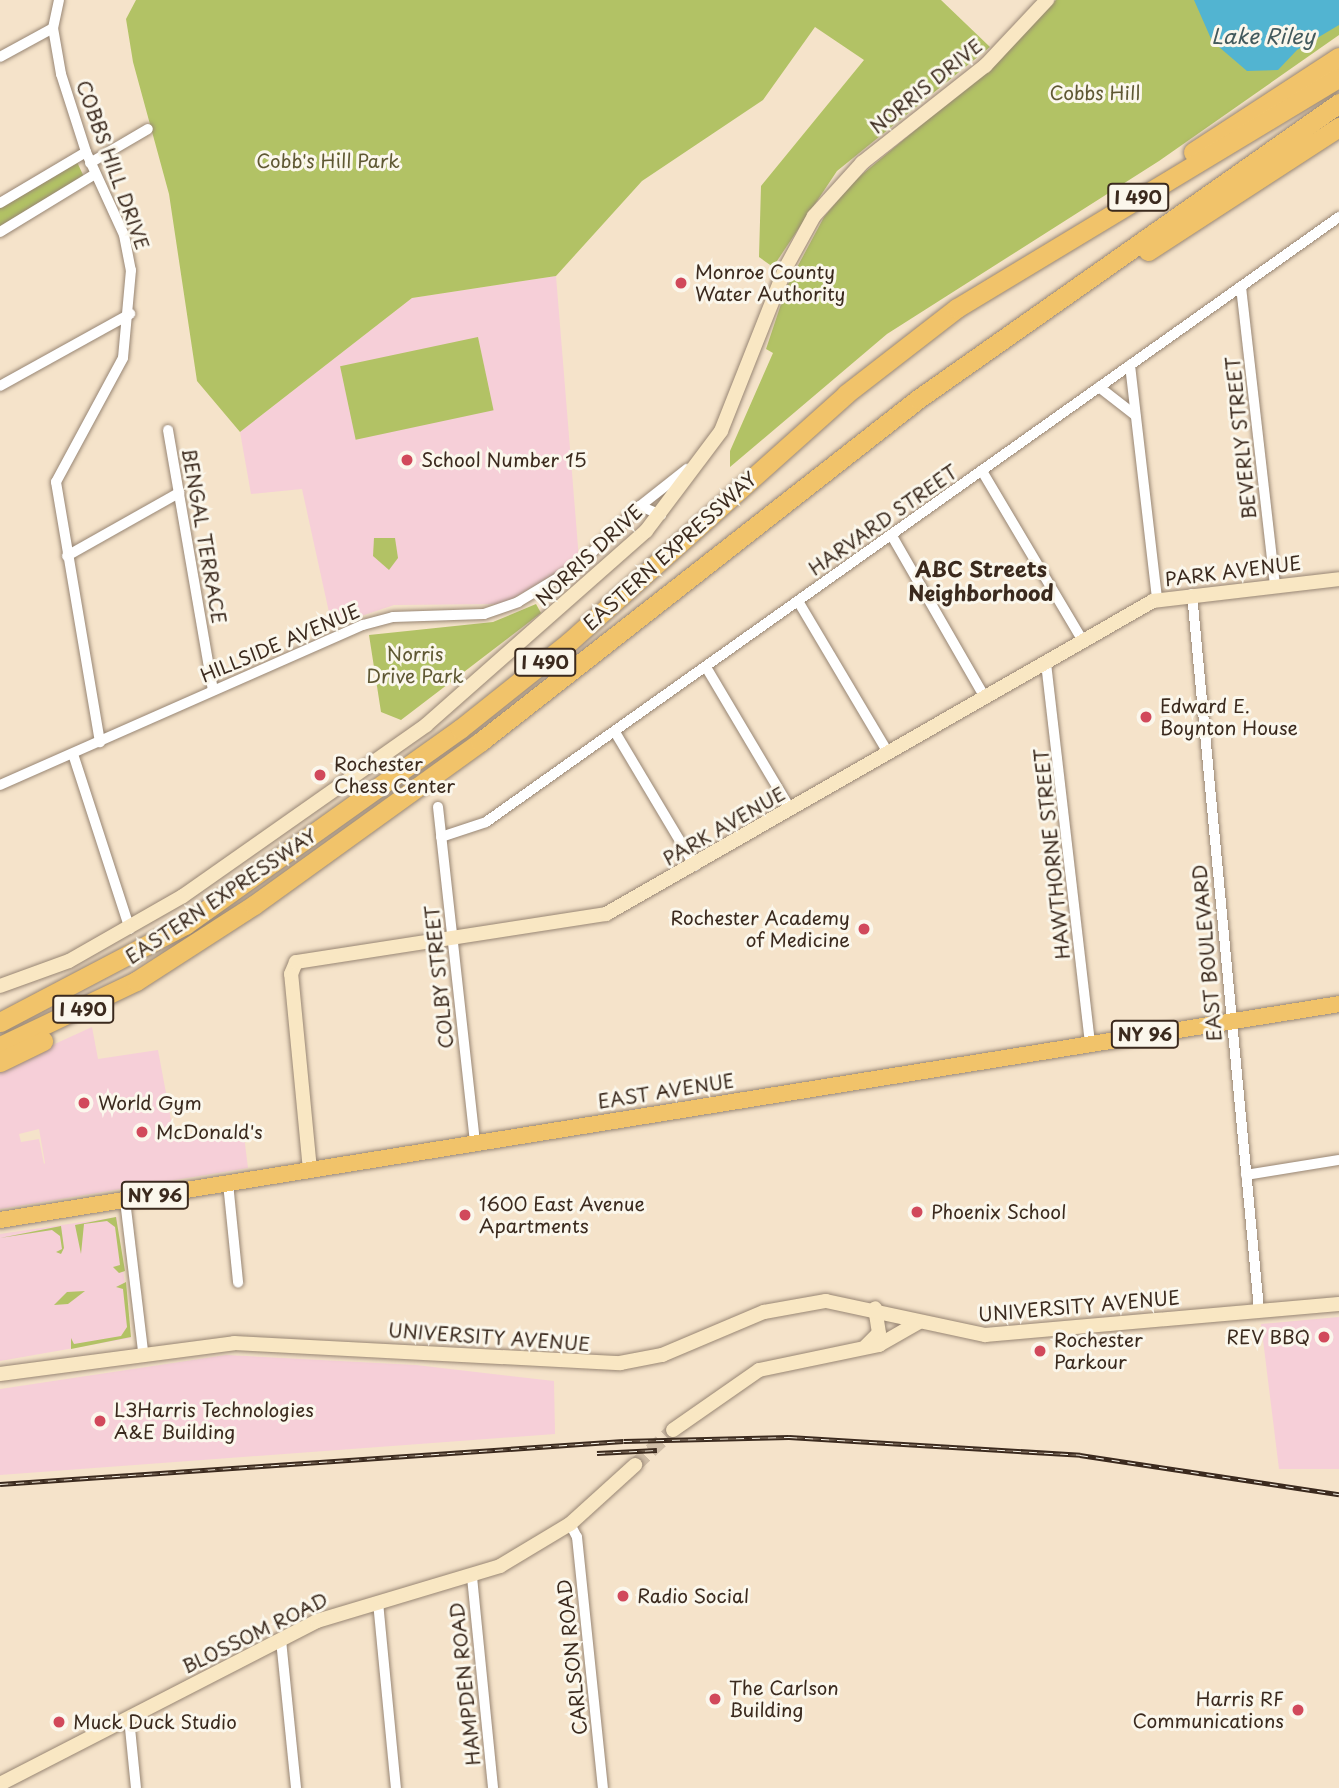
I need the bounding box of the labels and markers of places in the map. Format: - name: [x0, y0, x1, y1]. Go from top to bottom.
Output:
- place label: Monroe County Water Authority: [695, 261, 847, 305]
- marker: Monroe County Water Authority: [673, 275, 689, 291]
- place label: School Number 15: [421, 449, 586, 471]
- marker: School Number 15: [399, 452, 415, 468]
- place label: Edward E. Boynton House: [1160, 695, 1298, 739]
- marker: Edward E. Boynton House: [1138, 709, 1154, 725]
- place label: Rochester Chess Center: [334, 753, 456, 797]
- marker: Rochester Chess Center: [312, 767, 328, 783]
- place label: Rochester Academy of Medicine: [670, 907, 850, 951]
- marker: Rochester Academy of Medicine: [856, 921, 872, 937]
- place label: World Gym: [98, 1092, 203, 1114]
- marker: World Gym: [76, 1095, 92, 1111]
- place label: McDonald's: [156, 1121, 263, 1143]
- marker: McDonald's: [134, 1124, 150, 1140]
- place label: 1600 East Avenue Apartments: [479, 1193, 644, 1237]
- place label: Phoenix School: [931, 1201, 1066, 1223]
- marker: Phoenix School: [909, 1204, 925, 1220]
- marker: 1600 East Avenue Apartments: [457, 1207, 473, 1223]
- place label: REV BBQ: [1224, 1326, 1310, 1348]
- place label: Rochester Parkour: [1054, 1329, 1143, 1373]
- marker: REV BBQ: [1316, 1329, 1332, 1345]
- marker: Rochester Parkour: [1032, 1343, 1048, 1359]
- place label: L3Harris Technologies A&E Building: [114, 1399, 314, 1443]
- marker: L3Harris Technologies A&E Building: [92, 1413, 108, 1429]
- place label: Radio Social: [637, 1585, 750, 1607]
- marker: Radio Social: [615, 1588, 631, 1604]
- place label: The Carlson Building: [729, 1677, 839, 1721]
- place label: Harris RF Communications: [1132, 1688, 1284, 1732]
- marker: The Carlson Building: [707, 1691, 723, 1707]
- marker: Harris RF Communications: [1290, 1702, 1306, 1718]
- place label: Muck Duck Studio: [73, 1711, 241, 1733]
- marker: Muck Duck Studio: [51, 1714, 67, 1730]

